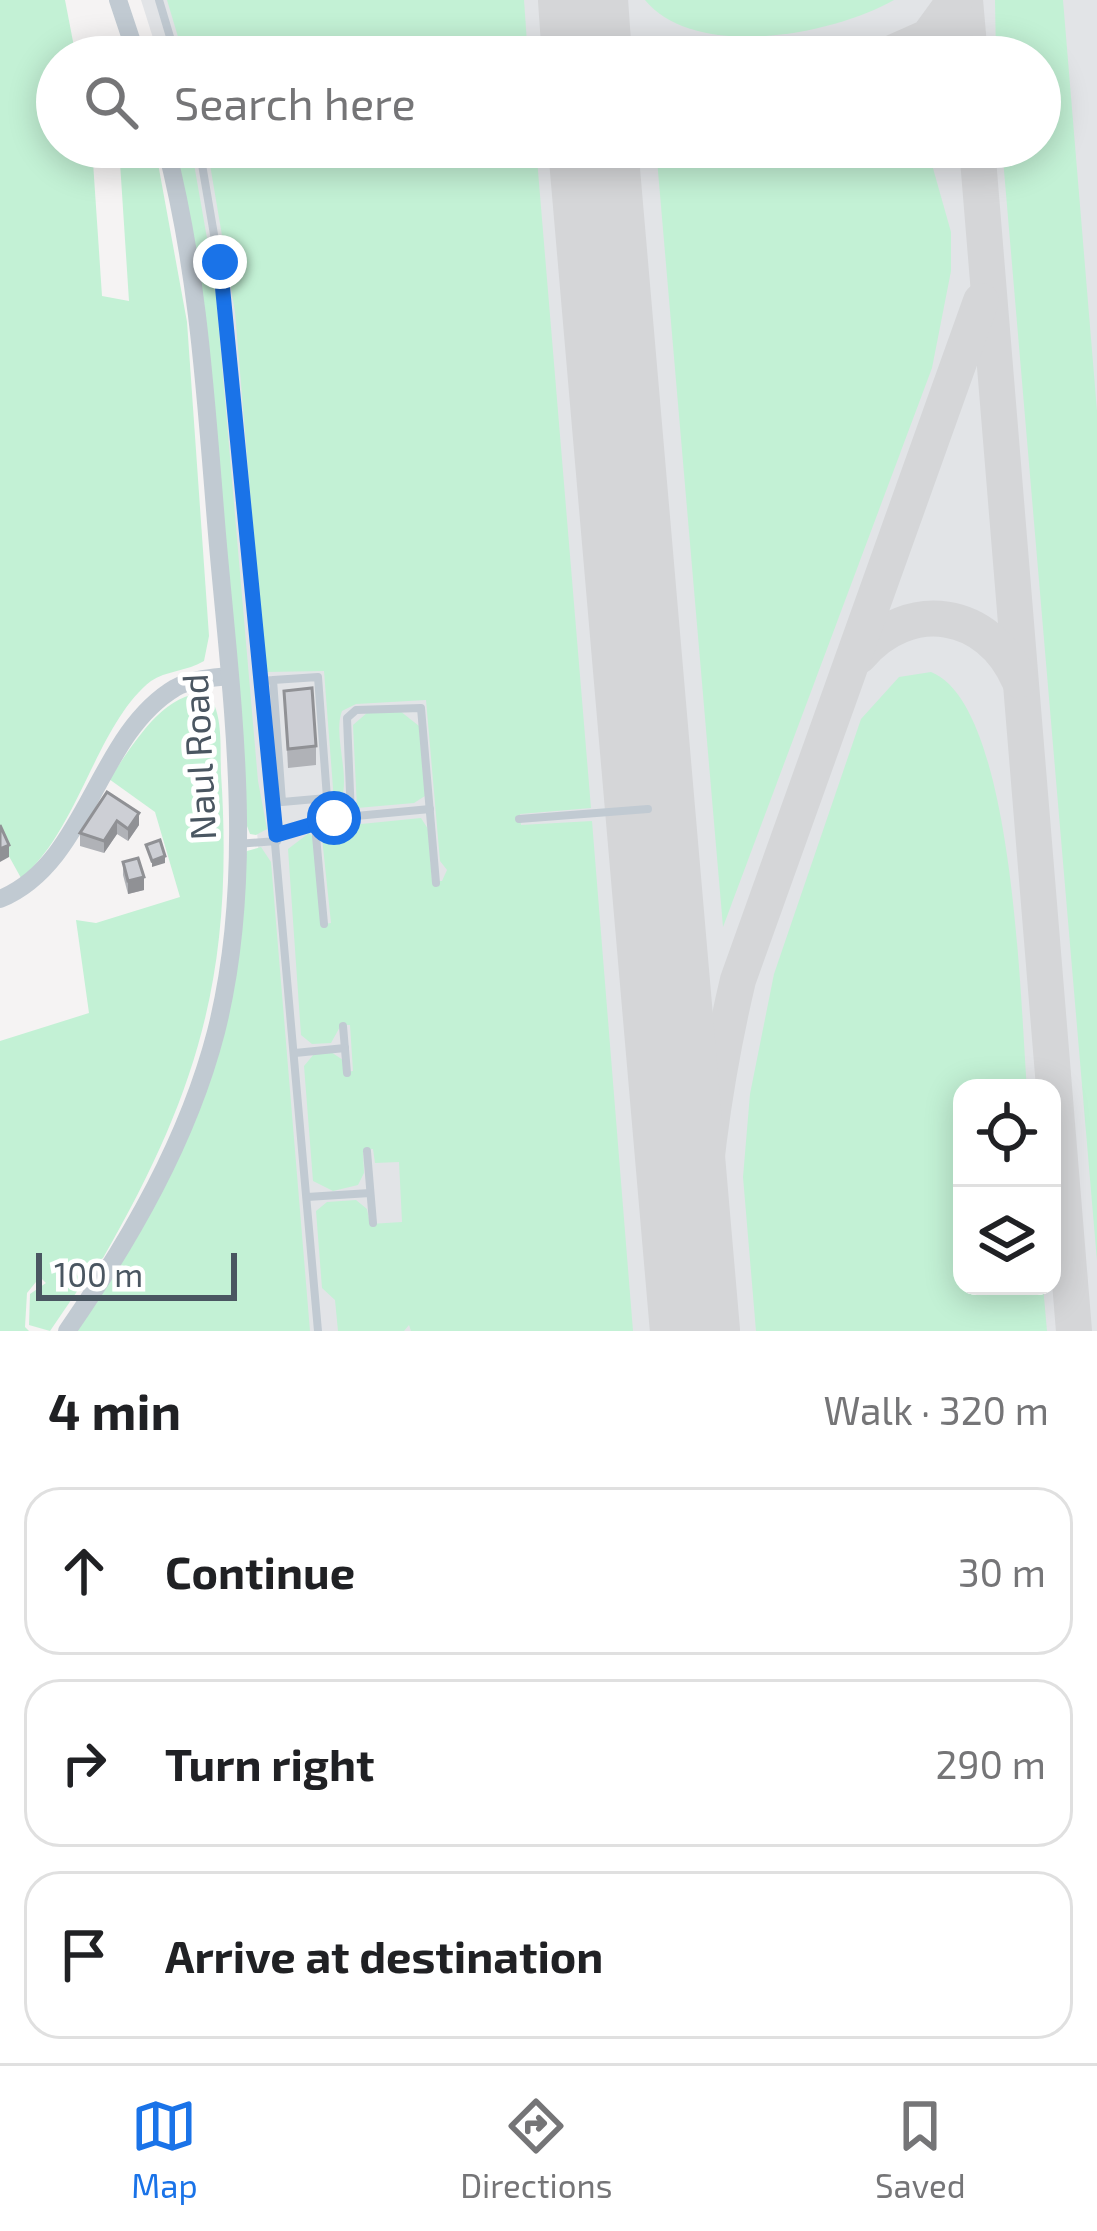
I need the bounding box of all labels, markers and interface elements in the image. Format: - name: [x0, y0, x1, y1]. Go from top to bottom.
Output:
- search box: [36, 36, 1061, 168]
- icon: search: [78, 69, 144, 135]
- text: Search here: [174, 75, 416, 129]
- route end: [193, 235, 247, 289]
- street label: Naul Road: [172, 673, 223, 841]
- route start: [307, 791, 361, 845]
- map controls: [953, 1079, 1061, 1295]
- button: locate: [953, 1079, 1061, 1187]
- button: layers: [953, 1187, 1061, 1295]
- scale bar: [36, 1247, 237, 1300]
- text: 100 m: [54, 1254, 143, 1294]
- text: 4 min: [48, 1379, 181, 1440]
- text: Walk · 320 m: [823, 1386, 1049, 1433]
- icon: ahead: [51, 1538, 117, 1604]
- text: Continue: [165, 1544, 355, 1598]
- text: 30 m: [958, 1548, 1046, 1595]
- icon: right: [51, 1730, 117, 1796]
- text: Turn right: [165, 1736, 374, 1790]
- text: 290 m: [935, 1740, 1046, 1787]
- icon: arrive: [51, 1922, 117, 1988]
- text: Arrive at destination: [165, 1928, 603, 1982]
- tab: Map: [131, 2093, 198, 2205]
- tab: Directions: [460, 2093, 612, 2205]
- tab: Saved: [875, 2093, 966, 2205]

